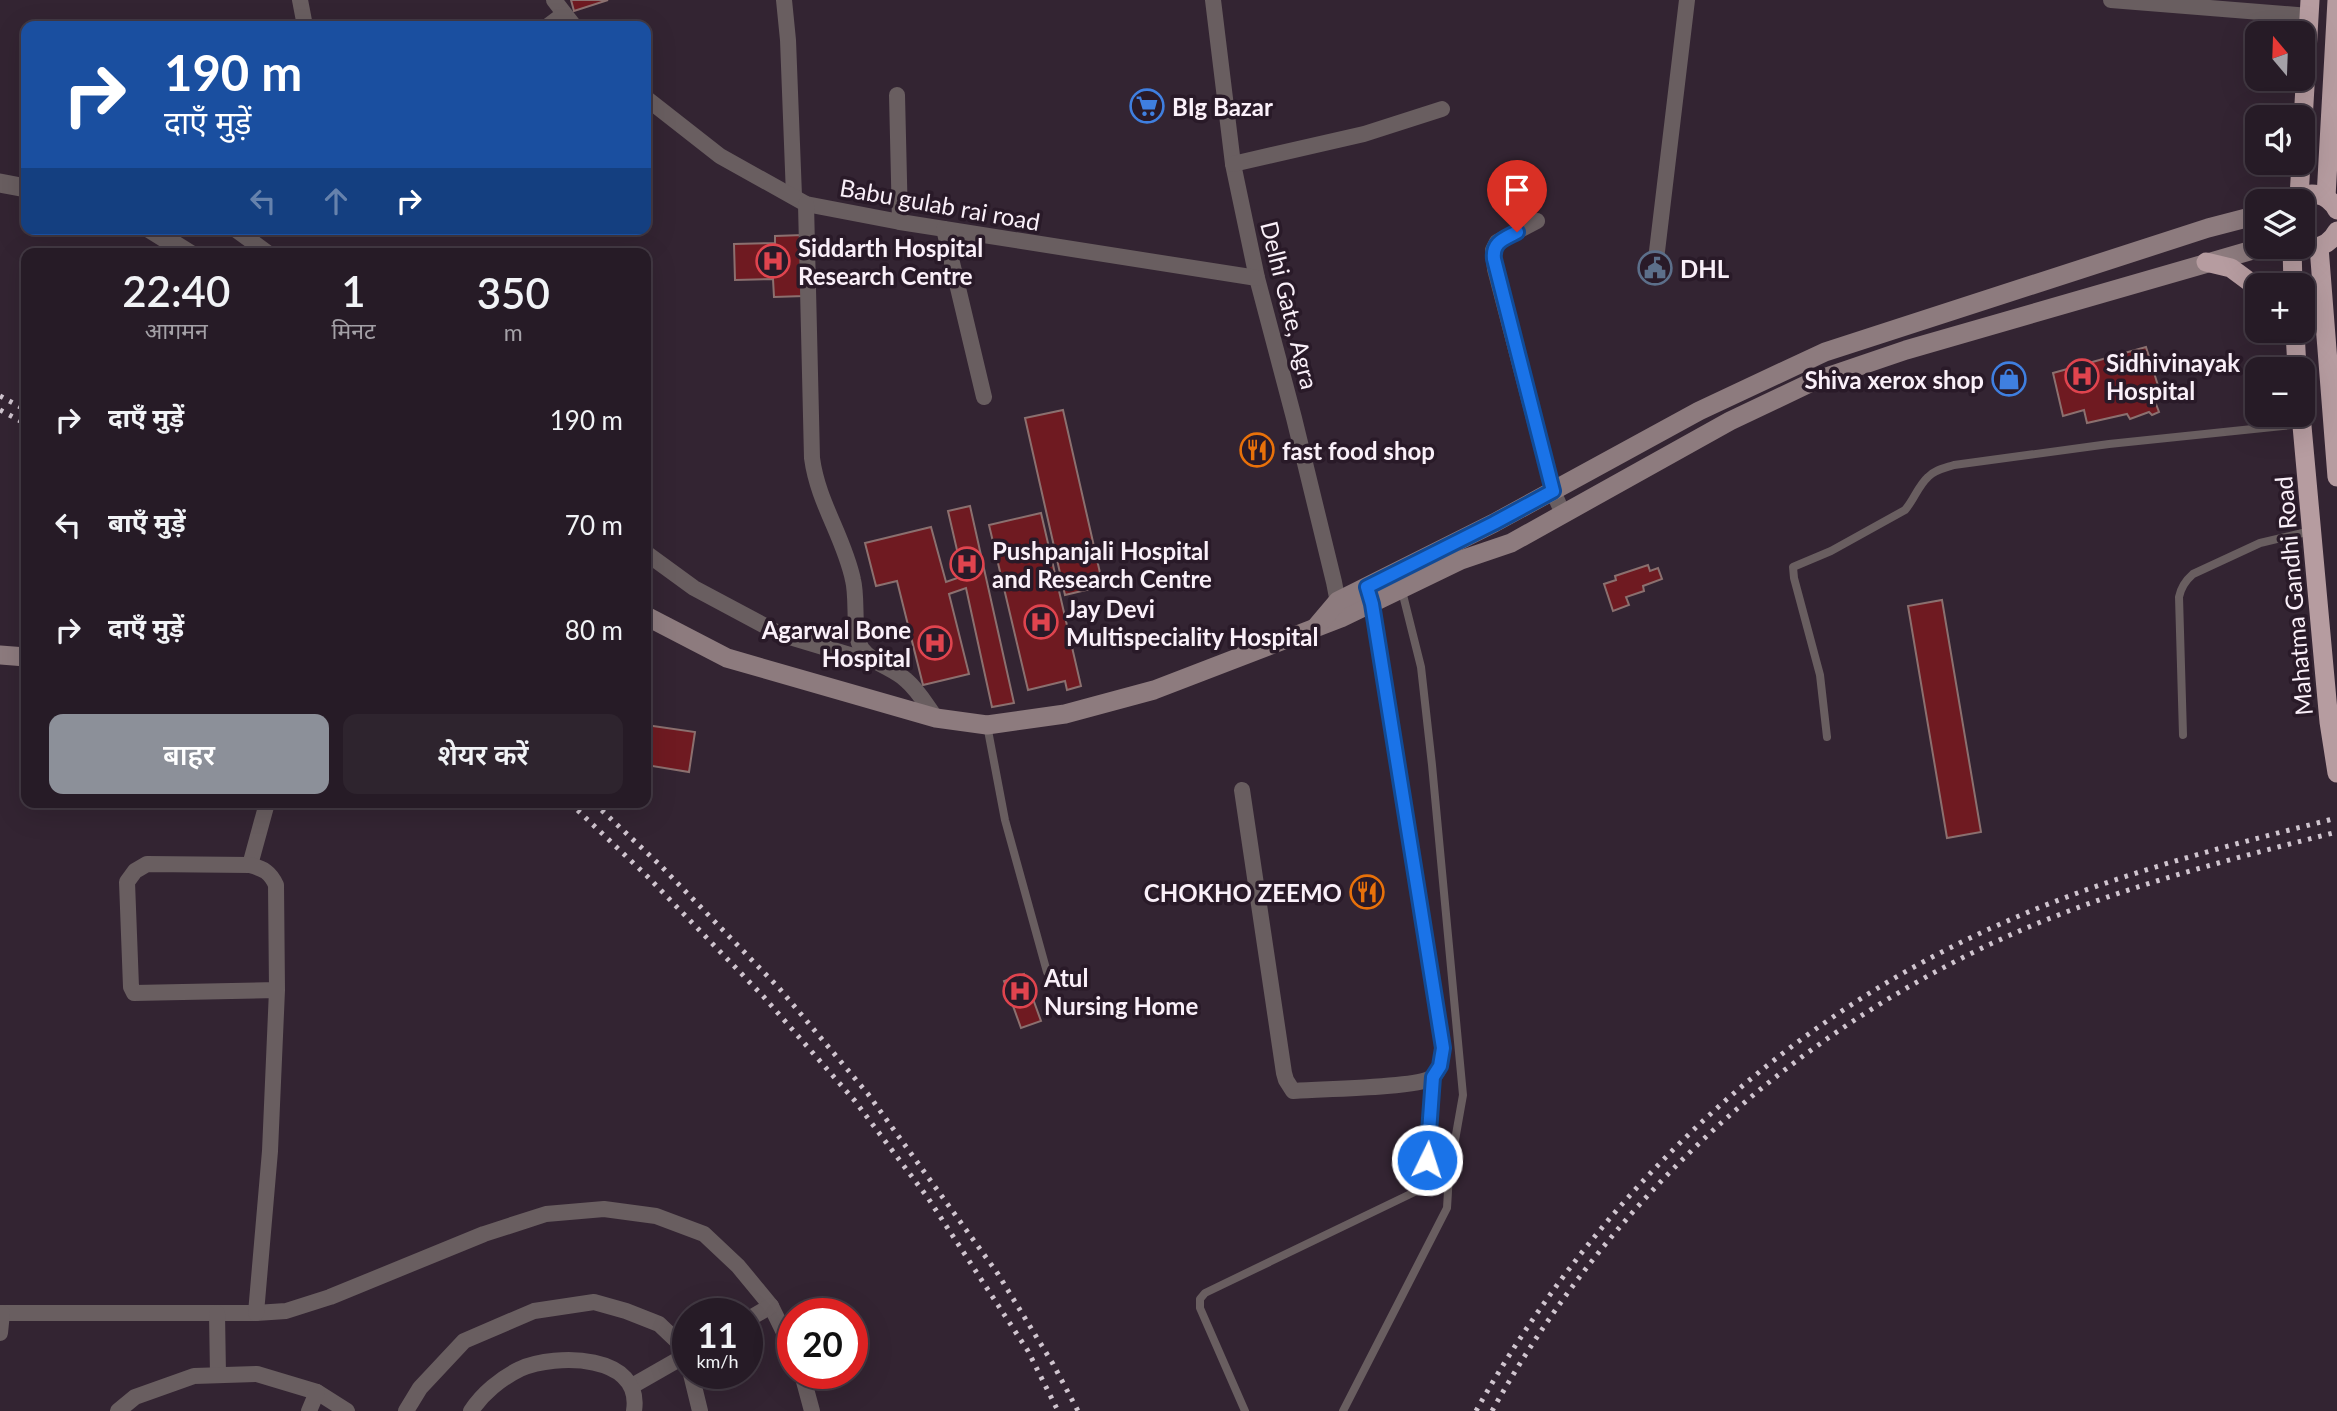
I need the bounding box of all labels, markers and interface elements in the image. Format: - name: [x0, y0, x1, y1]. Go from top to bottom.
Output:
- north arrow: [2245, 21, 2315, 91]
- map controls: [2245, 21, 2315, 427]
- text: 190 m: [164, 43, 302, 101]
- icon: right: [49, 49, 140, 140]
- supermarket icon: BIg Bazar: [1128, 87, 1166, 125]
- place label: BIg Bazar: [1172, 92, 1273, 121]
- text: दाएँ मुड़ें: [164, 102, 251, 141]
- button: sound: [2245, 105, 2315, 175]
- pin: [1487, 160, 1547, 232]
- icon: arrive: [1498, 171, 1536, 209]
- street label: Babu gulab rai road: [838, 172, 1042, 236]
- icon: left: [244, 182, 282, 220]
- icon: ahead: [317, 182, 355, 220]
- icon: right: [390, 182, 428, 220]
- button: layers: [2245, 189, 2315, 259]
- street label: Delhi Gate, Agra: [1255, 218, 1325, 392]
- place label: Siddarth Hospital Research Centre: [798, 233, 983, 290]
- hospital icon: Siddarth Hospital Research Centre: [754, 242, 792, 280]
- public building icon: DHL: [1636, 249, 1674, 287]
- place label: DHL: [1680, 254, 1730, 283]
- text: 22:40: [122, 266, 230, 316]
- text: 1: [341, 266, 366, 316]
- text: 350: [477, 268, 550, 318]
- button: +: [2245, 273, 2315, 343]
- text: आगमन: [145, 316, 208, 344]
- text: मिनट: [331, 316, 376, 344]
- text: m: [504, 318, 523, 346]
- place label: Sidhivinayak Hospital: [2106, 348, 2240, 405]
- hospital icon: Sidhivinayak Hospital: [2063, 357, 2101, 395]
- button: −: [2245, 357, 2315, 427]
- shop icon: Shiva xerox shop: [1990, 360, 2028, 398]
- place label: Shiva xerox shop: [1804, 365, 1984, 394]
- icon: right: [49, 401, 87, 439]
- text: दाएँ मुड़ें: [108, 401, 184, 433]
- text: 190 m: [550, 404, 623, 436]
- restaurant icon: fast food shop: [1238, 431, 1276, 469]
- place label: fast food shop: [1282, 436, 1435, 465]
- street label: Mahatma Gandhi Road: [2268, 475, 2318, 717]
- icon: left: [49, 506, 87, 544]
- text: बाएँ मुड़ें: [108, 506, 186, 538]
- text: 70 m: [565, 509, 623, 541]
- place label: Pushpanjali Hospital and Research Centre: [992, 536, 1212, 593]
- hospital icon: Pushpanjali Hospital and Research Centre: [948, 545, 986, 583]
- place label: Jay Devi Multispeciality Hospital: [1066, 594, 1318, 651]
- hospital icon: Jay Devi Multispeciality Hospital: [1022, 603, 1060, 641]
- icon: right: [49, 611, 87, 649]
- text: दाएँ मुड़ें: [108, 611, 184, 643]
- text: 80 m: [565, 614, 623, 646]
- place label: Agarwal Bone Hospital: [761, 615, 911, 672]
- hospital icon: Agarwal Bone Hospital: [916, 624, 954, 662]
- button: बाहर: [49, 714, 329, 794]
- button: शेयर करें: [343, 714, 623, 794]
- restaurant icon: CHOKHO ZEEMO: [1348, 873, 1386, 911]
- place label: CHOKHO ZEEMO: [1144, 878, 1342, 907]
- place label: Atul Nursing Home: [1043, 963, 1198, 1020]
- hospital icon: Atul Nursing Home: [1001, 972, 1039, 1010]
- position arrow: [1390, 1123, 1464, 1197]
- speed limit sign: 20: [777, 1298, 868, 1389]
- text: 11: [697, 1313, 738, 1355]
- text: km/h: [696, 1350, 739, 1372]

